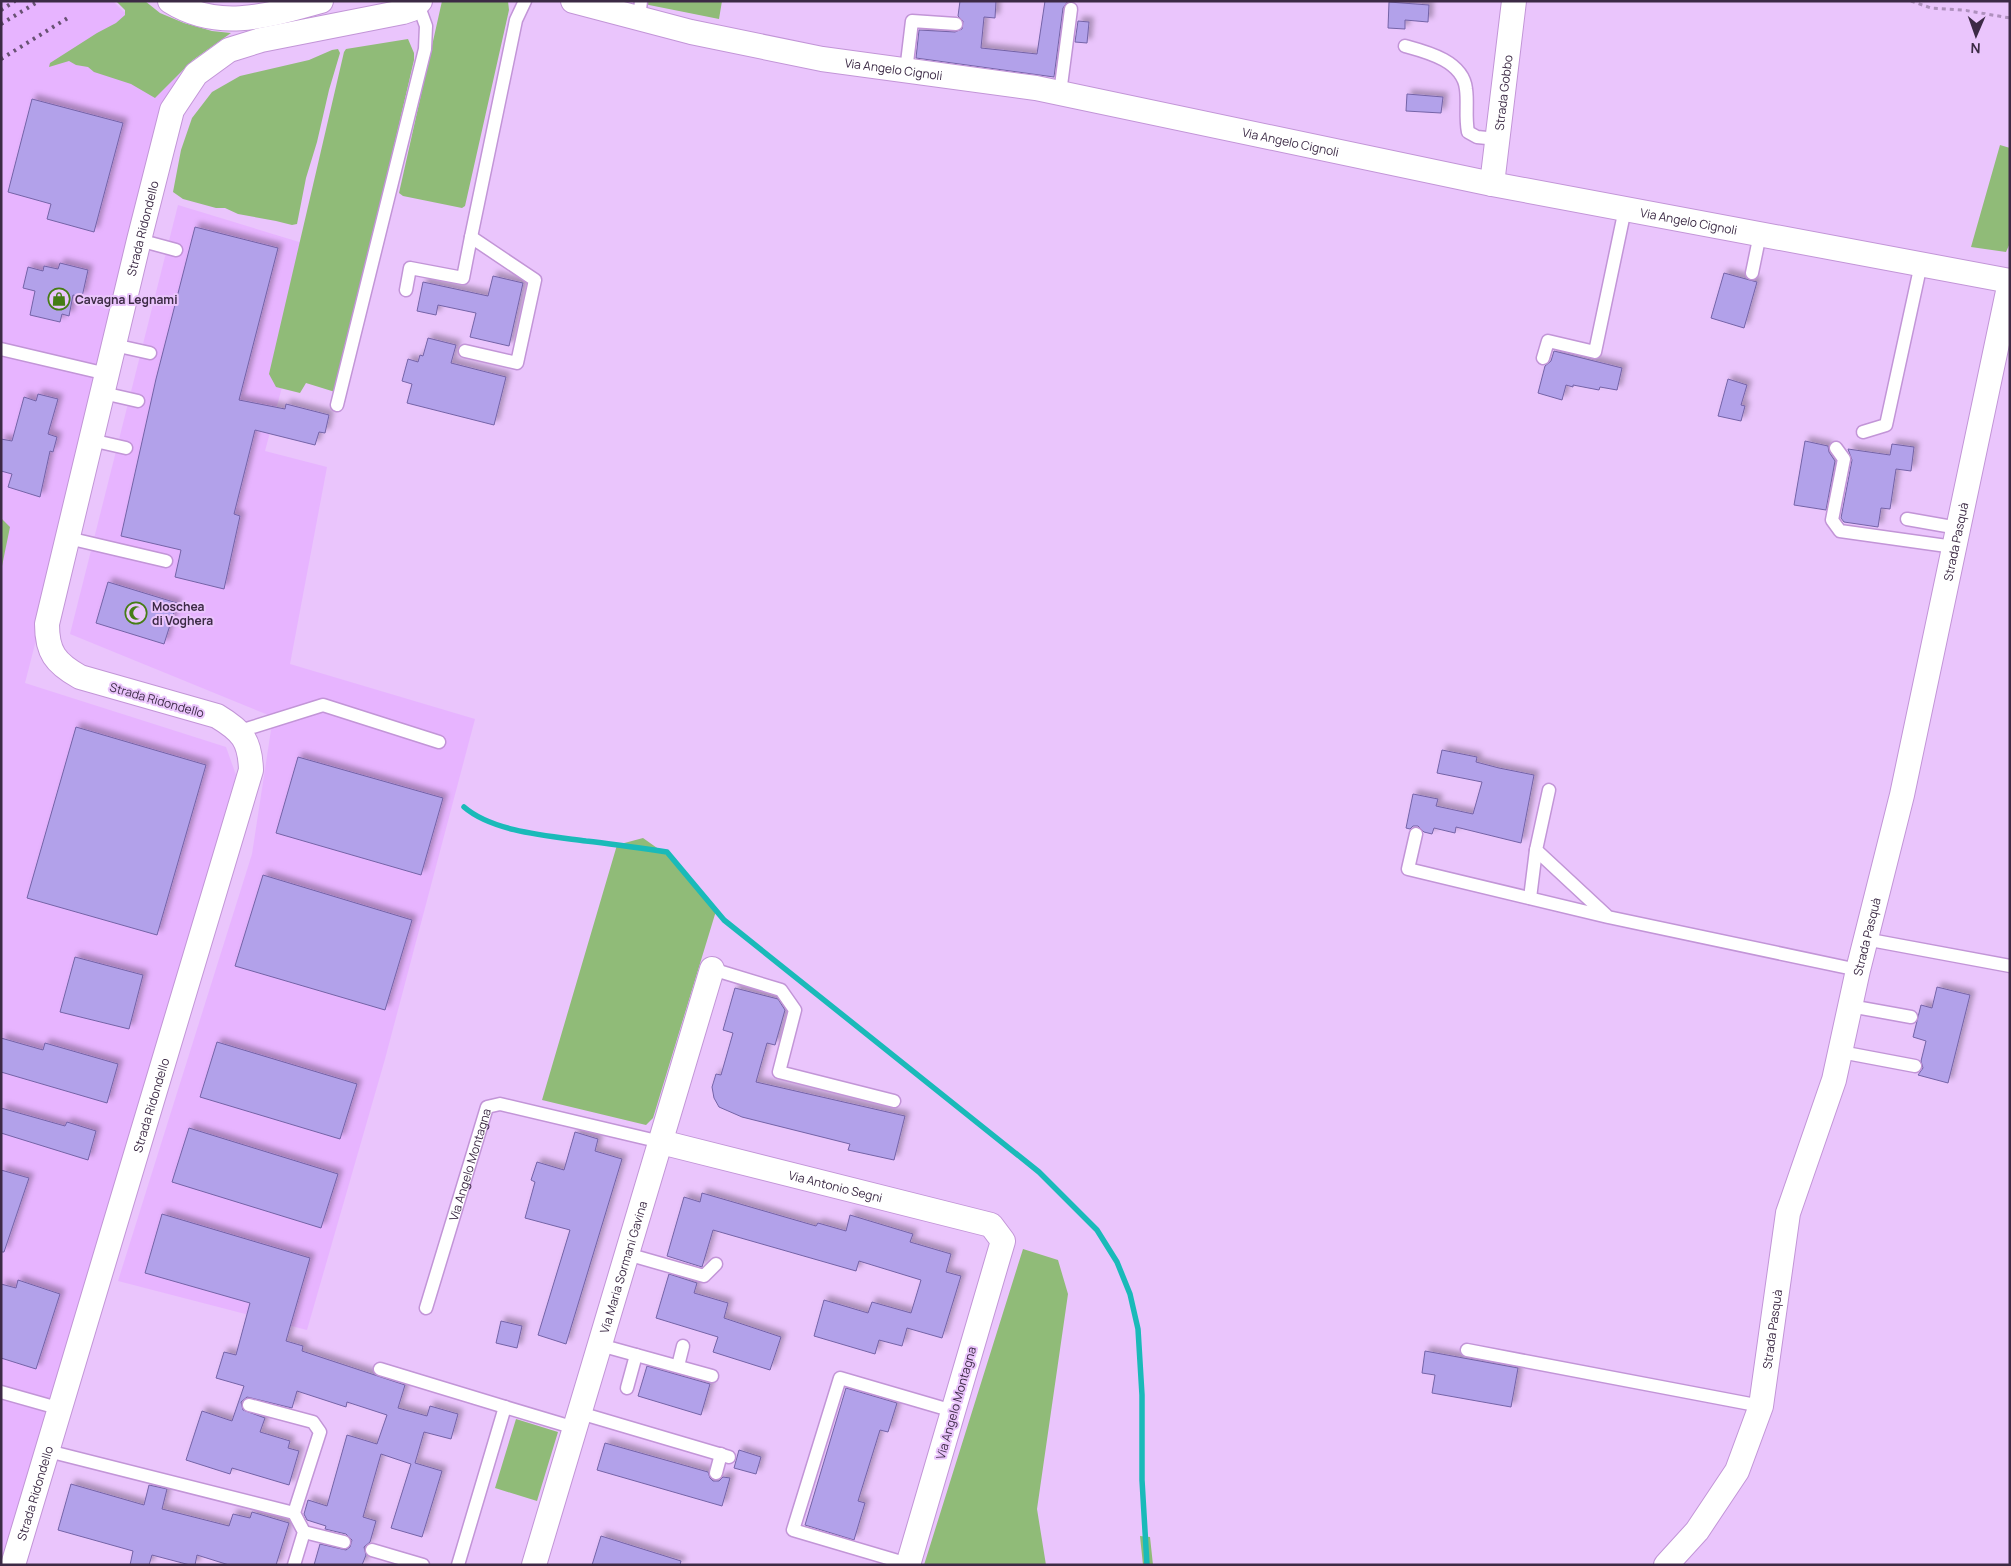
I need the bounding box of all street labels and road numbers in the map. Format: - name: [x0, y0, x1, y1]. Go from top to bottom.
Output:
- street label: Via Angelo Cignoli: [844, 54, 944, 84]
- street label: Strada Gobbo: [1490, 54, 1516, 131]
- street label: Via Angelo Cignoli: [1241, 123, 1341, 160]
- street label: Strada Ridondello: [122, 179, 162, 278]
- street label: Via Angelo Cignoli: [1639, 203, 1739, 238]
- street label: Strada Pasquà: [1939, 501, 1972, 583]
- street label: Strada Ridondello: [108, 678, 206, 722]
- street label: Strada Pasquà: [1848, 896, 1884, 977]
- street label: Strada Ridondello: [128, 1056, 173, 1154]
- street label: Via Angelo Montagna: [444, 1106, 495, 1223]
- street label: Via Antonio Segni: [787, 1166, 884, 1206]
- street label: Via Maria Sormani Gavina: [595, 1199, 651, 1335]
- street label: Strada Pasquà: [1758, 1288, 1786, 1370]
- street label: Via Angelo Montagna: [932, 1345, 980, 1461]
- street label: Strada Ridondello: [12, 1444, 57, 1542]

